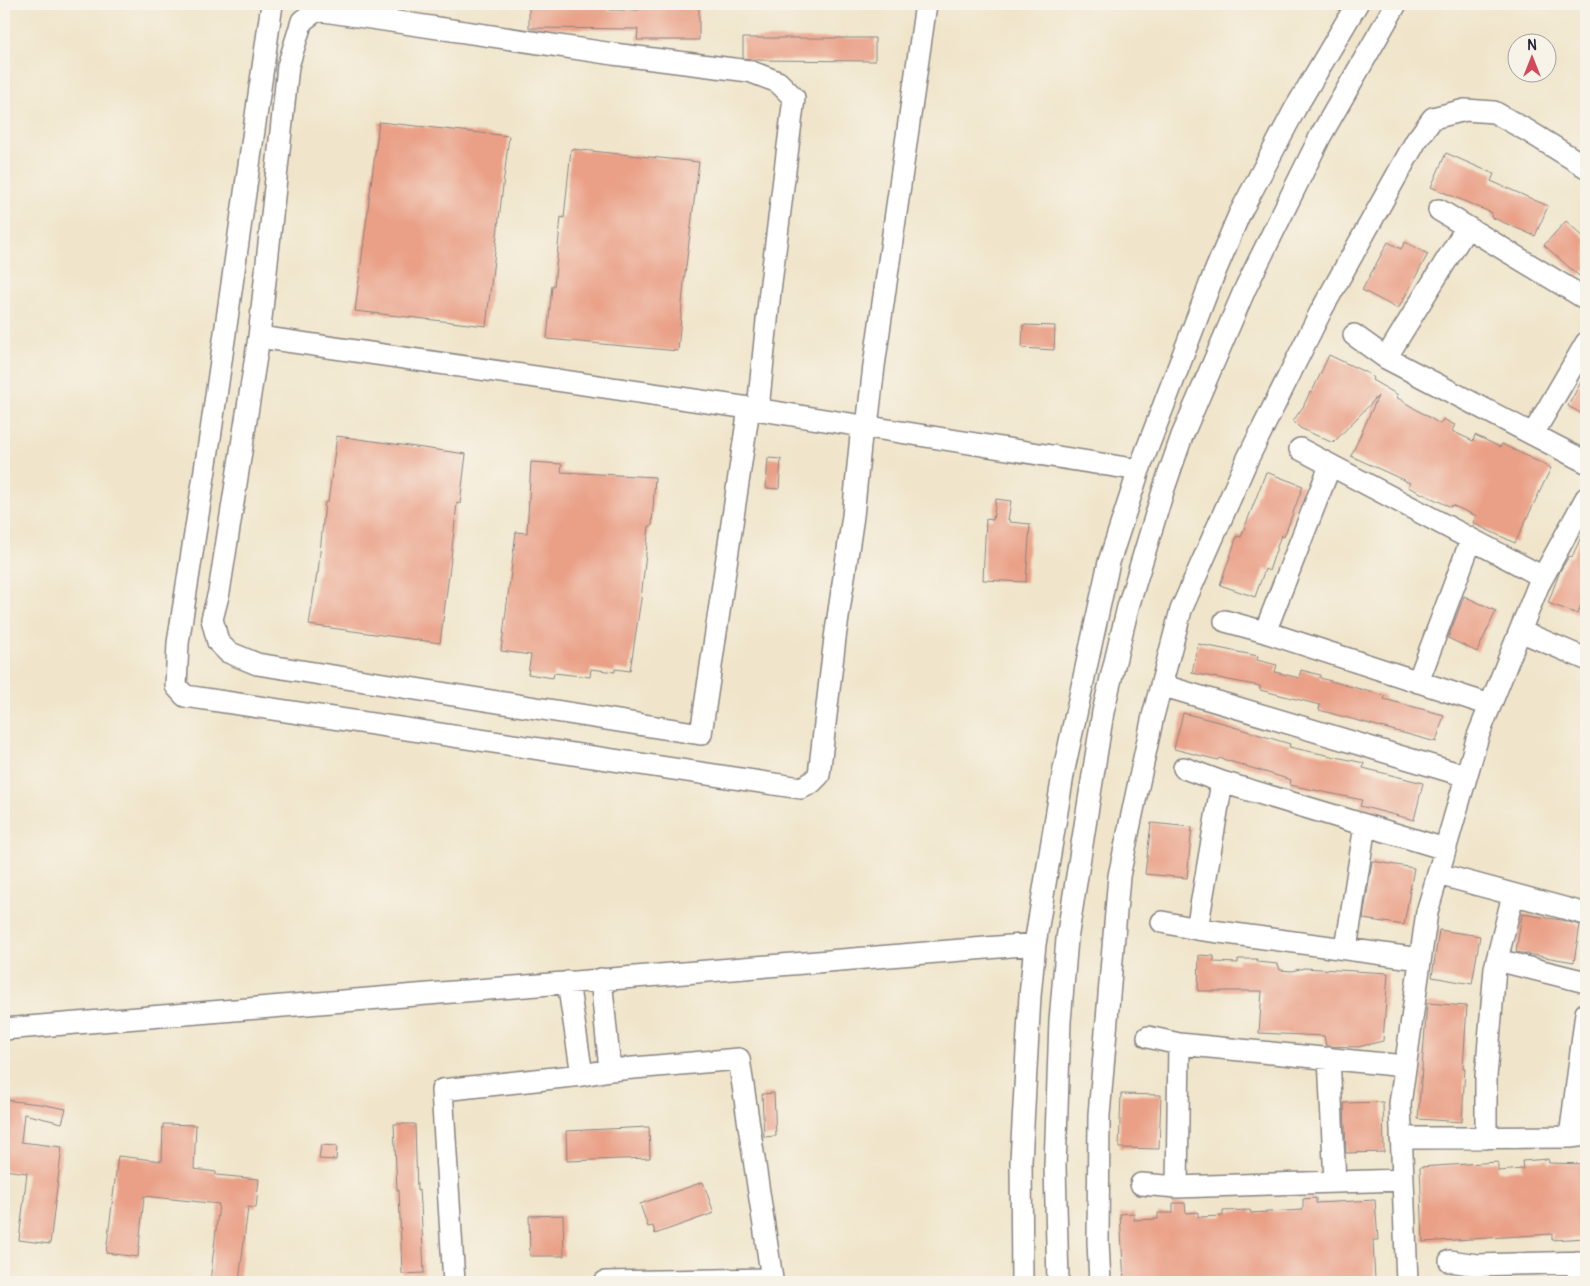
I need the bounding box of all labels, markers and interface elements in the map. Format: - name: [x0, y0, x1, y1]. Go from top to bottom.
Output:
- north arrow: [1508, 32, 1558, 82]
- text: N: [1527, 37, 1537, 54]

